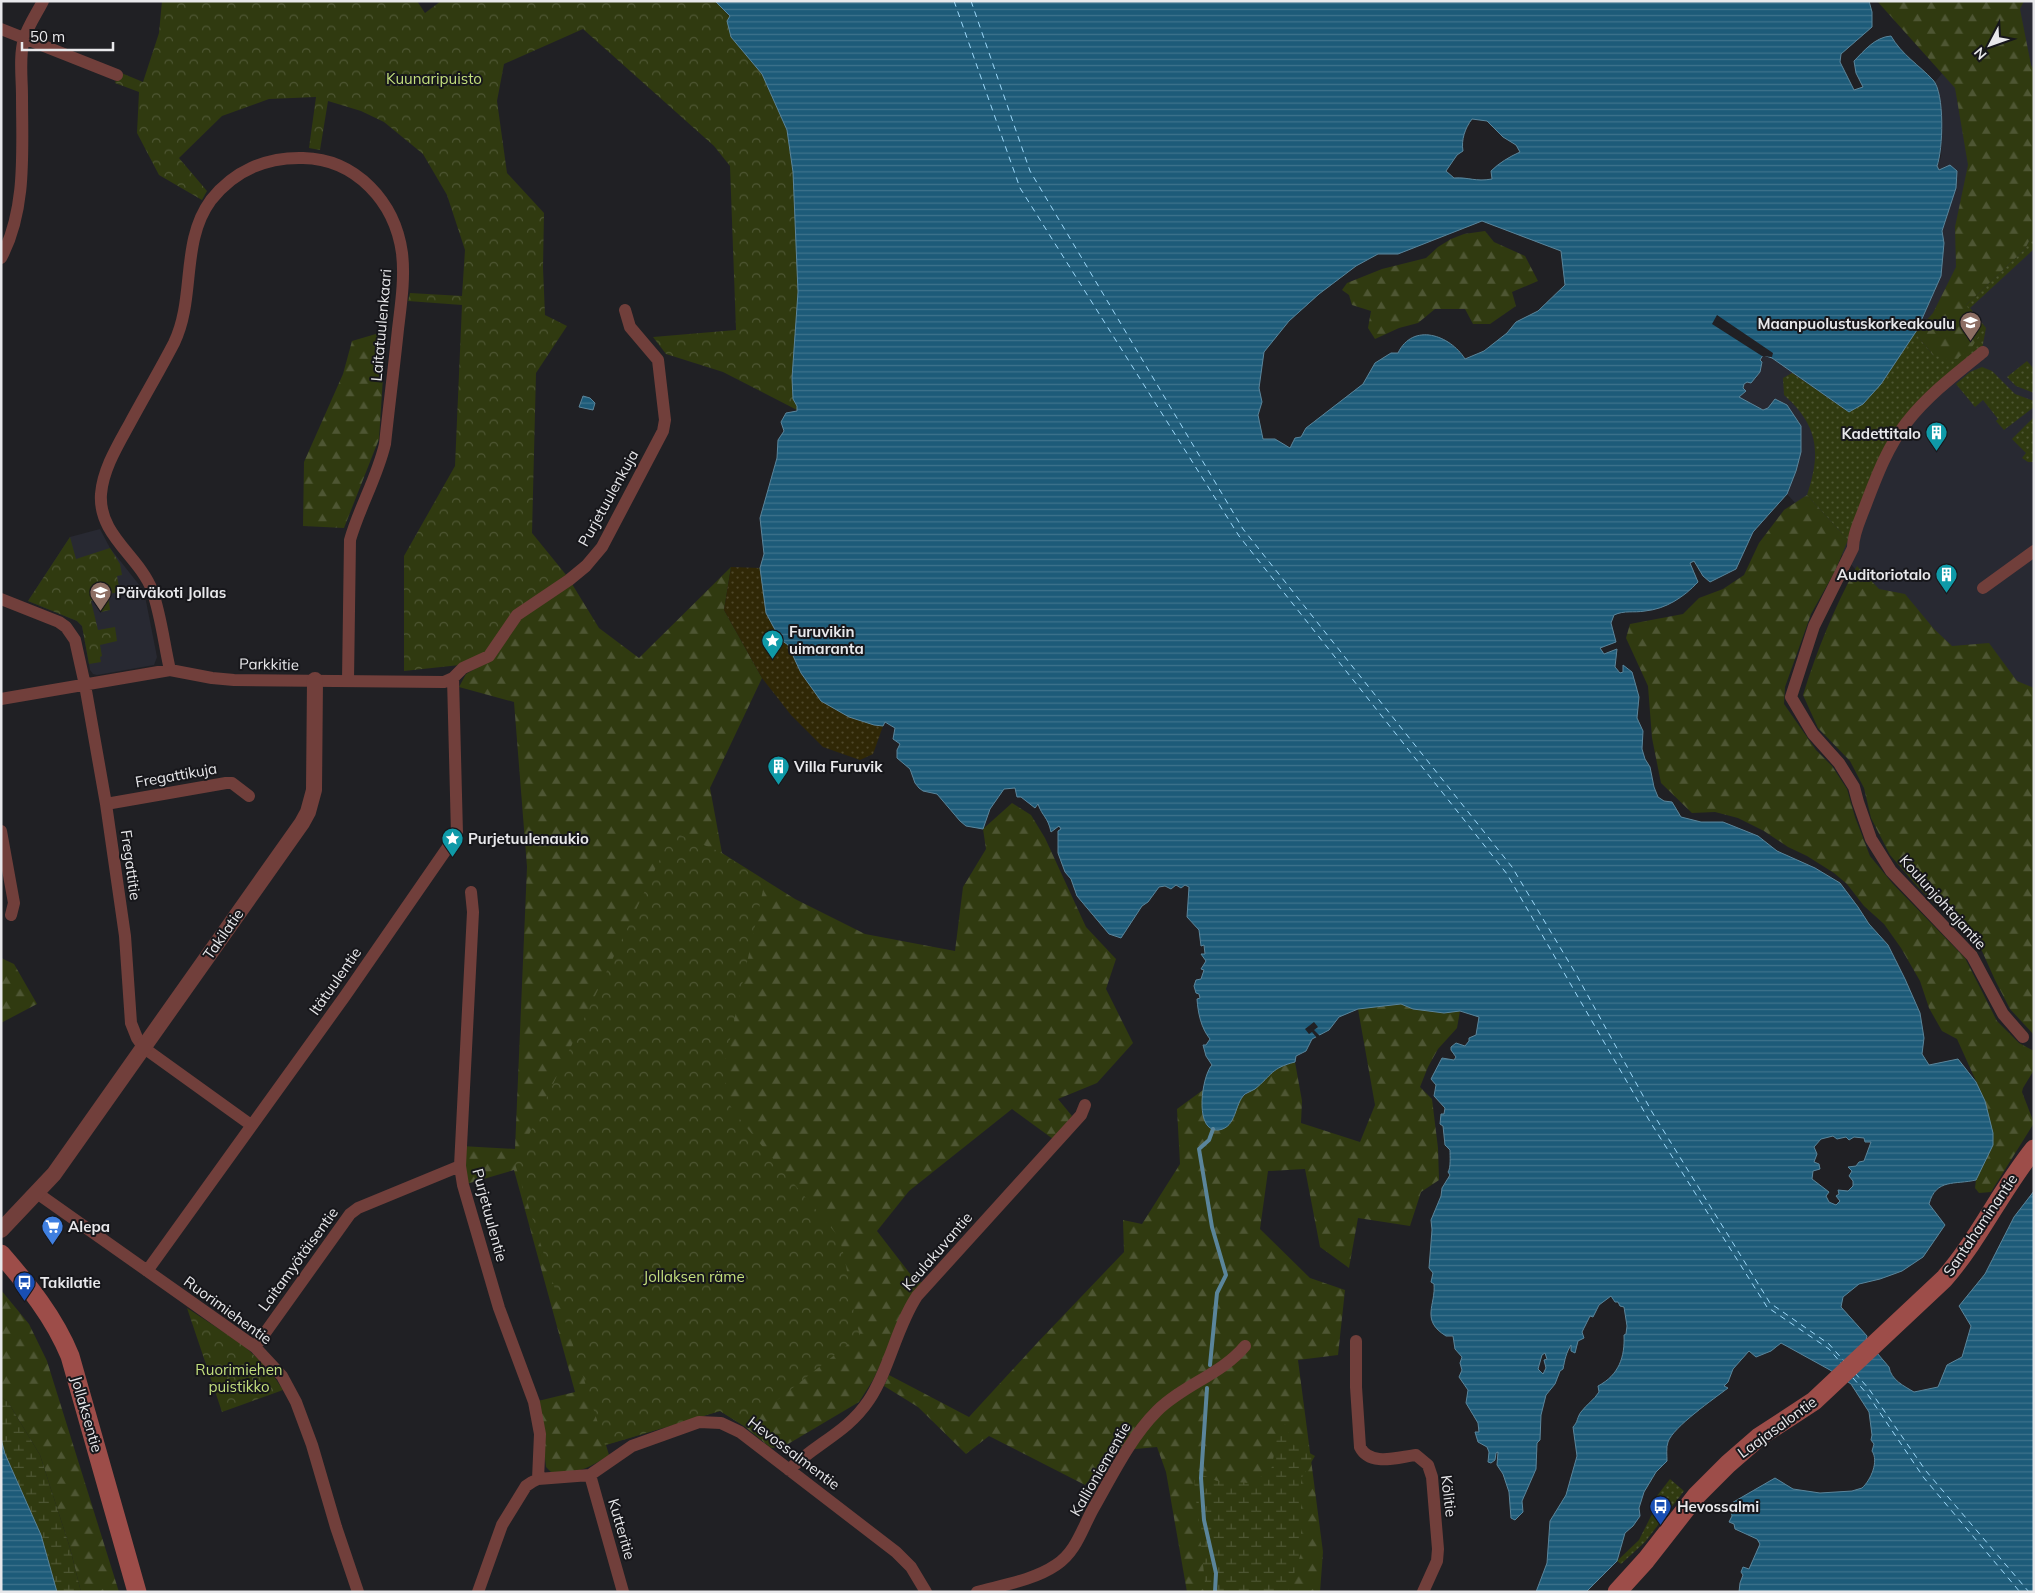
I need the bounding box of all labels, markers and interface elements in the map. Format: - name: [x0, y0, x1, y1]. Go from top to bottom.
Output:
- scale bar: [22, 20, 114, 52]
- north arrow: [1965, 20, 2015, 70]
- text: 50 m: [30, 27, 65, 46]
- text: N: [1970, 44, 1990, 63]
- park label: Kuunaripuisto: [386, 69, 482, 88]
- street label: Laitatuulenkaari: [367, 268, 395, 382]
- school or university icon: Maanpuolustuskorkeakoulu: [1959, 311, 1983, 342]
- place label: Maanpuolustuskorkeakoulu: [1757, 314, 1955, 333]
- building icon: Kadettitalo: [1925, 421, 1949, 452]
- place label: Kadettitalo: [1842, 424, 1921, 443]
- street label: Purjetuulenkuja: [574, 446, 642, 550]
- building icon: Auditoriotalo: [1935, 562, 1959, 593]
- place label: Auditoriotalo: [1837, 565, 1931, 584]
- school or university icon: Päiväkoti Jollas: [88, 580, 112, 611]
- place label: Päiväkoti Jollas: [116, 583, 226, 602]
- place label: Furuvikin uimaranta: [789, 622, 864, 658]
- place icon: Furuvikin uimaranta: [761, 628, 785, 659]
- street label: Parkkitie: [239, 654, 299, 674]
- building icon: Villa Furuvik: [766, 754, 790, 785]
- place label: Villa Furuvik: [793, 757, 883, 776]
- street label: Fregattikuja: [134, 758, 218, 792]
- place icon: Purjetuulenaukio: [440, 826, 464, 857]
- street label: Fregattitie: [117, 829, 145, 901]
- place label: Purjetuulenaukio: [468, 829, 589, 848]
- street label: Koulunjohtajantie: [1895, 851, 1991, 953]
- street label: Takilatie: [199, 905, 247, 963]
- street label: Itätuulentie: [305, 944, 365, 1018]
- street label: Purjetuulentie: [468, 1166, 512, 1264]
- street label: Santahaminantie: [1939, 1170, 2021, 1280]
- street label: Laitamyötäisentie: [254, 1203, 342, 1315]
- street label: Keulakuvantie: [898, 1208, 976, 1294]
- supermarket icon: Alepa: [40, 1214, 64, 1245]
- place label: Alepa: [68, 1217, 110, 1236]
- park label: Jollaksen räme: [643, 1267, 745, 1286]
- bus stop icon: Takilatie: [12, 1270, 36, 1301]
- street label: Ruorimiehentie: [180, 1272, 276, 1348]
- place label: Takilatie: [40, 1273, 101, 1292]
- park label: Ruorimiehen puistikko: [195, 1360, 283, 1396]
- street label: Jollaksentie: [67, 1374, 107, 1454]
- street label: Laajasalontie: [1734, 1392, 1820, 1462]
- street label: Hevossalmentie: [744, 1412, 844, 1494]
- street label: Kallioniementie: [1065, 1419, 1135, 1519]
- street label: Kölitie: [1437, 1474, 1461, 1518]
- bus stop icon: Hevossalmi: [1649, 1494, 1673, 1525]
- street label: Kutteritie: [604, 1496, 640, 1562]
- place label: Hevossalmi: [1677, 1497, 1759, 1516]

